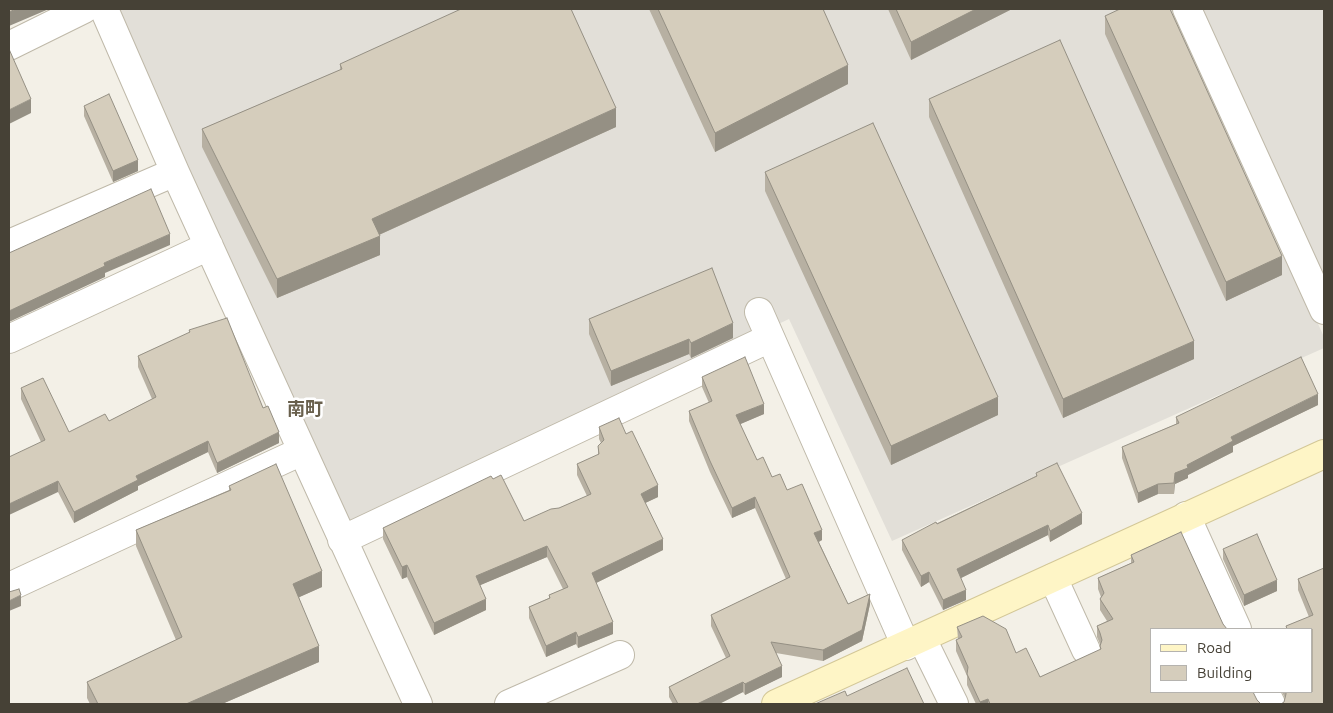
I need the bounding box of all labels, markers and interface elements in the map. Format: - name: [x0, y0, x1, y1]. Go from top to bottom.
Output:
- district label: 南町: [287, 398, 323, 420]
- legend: [1150, 628, 1313, 693]
- text: Road: [1197, 639, 1232, 656]
- text: Building: [1197, 664, 1252, 681]

